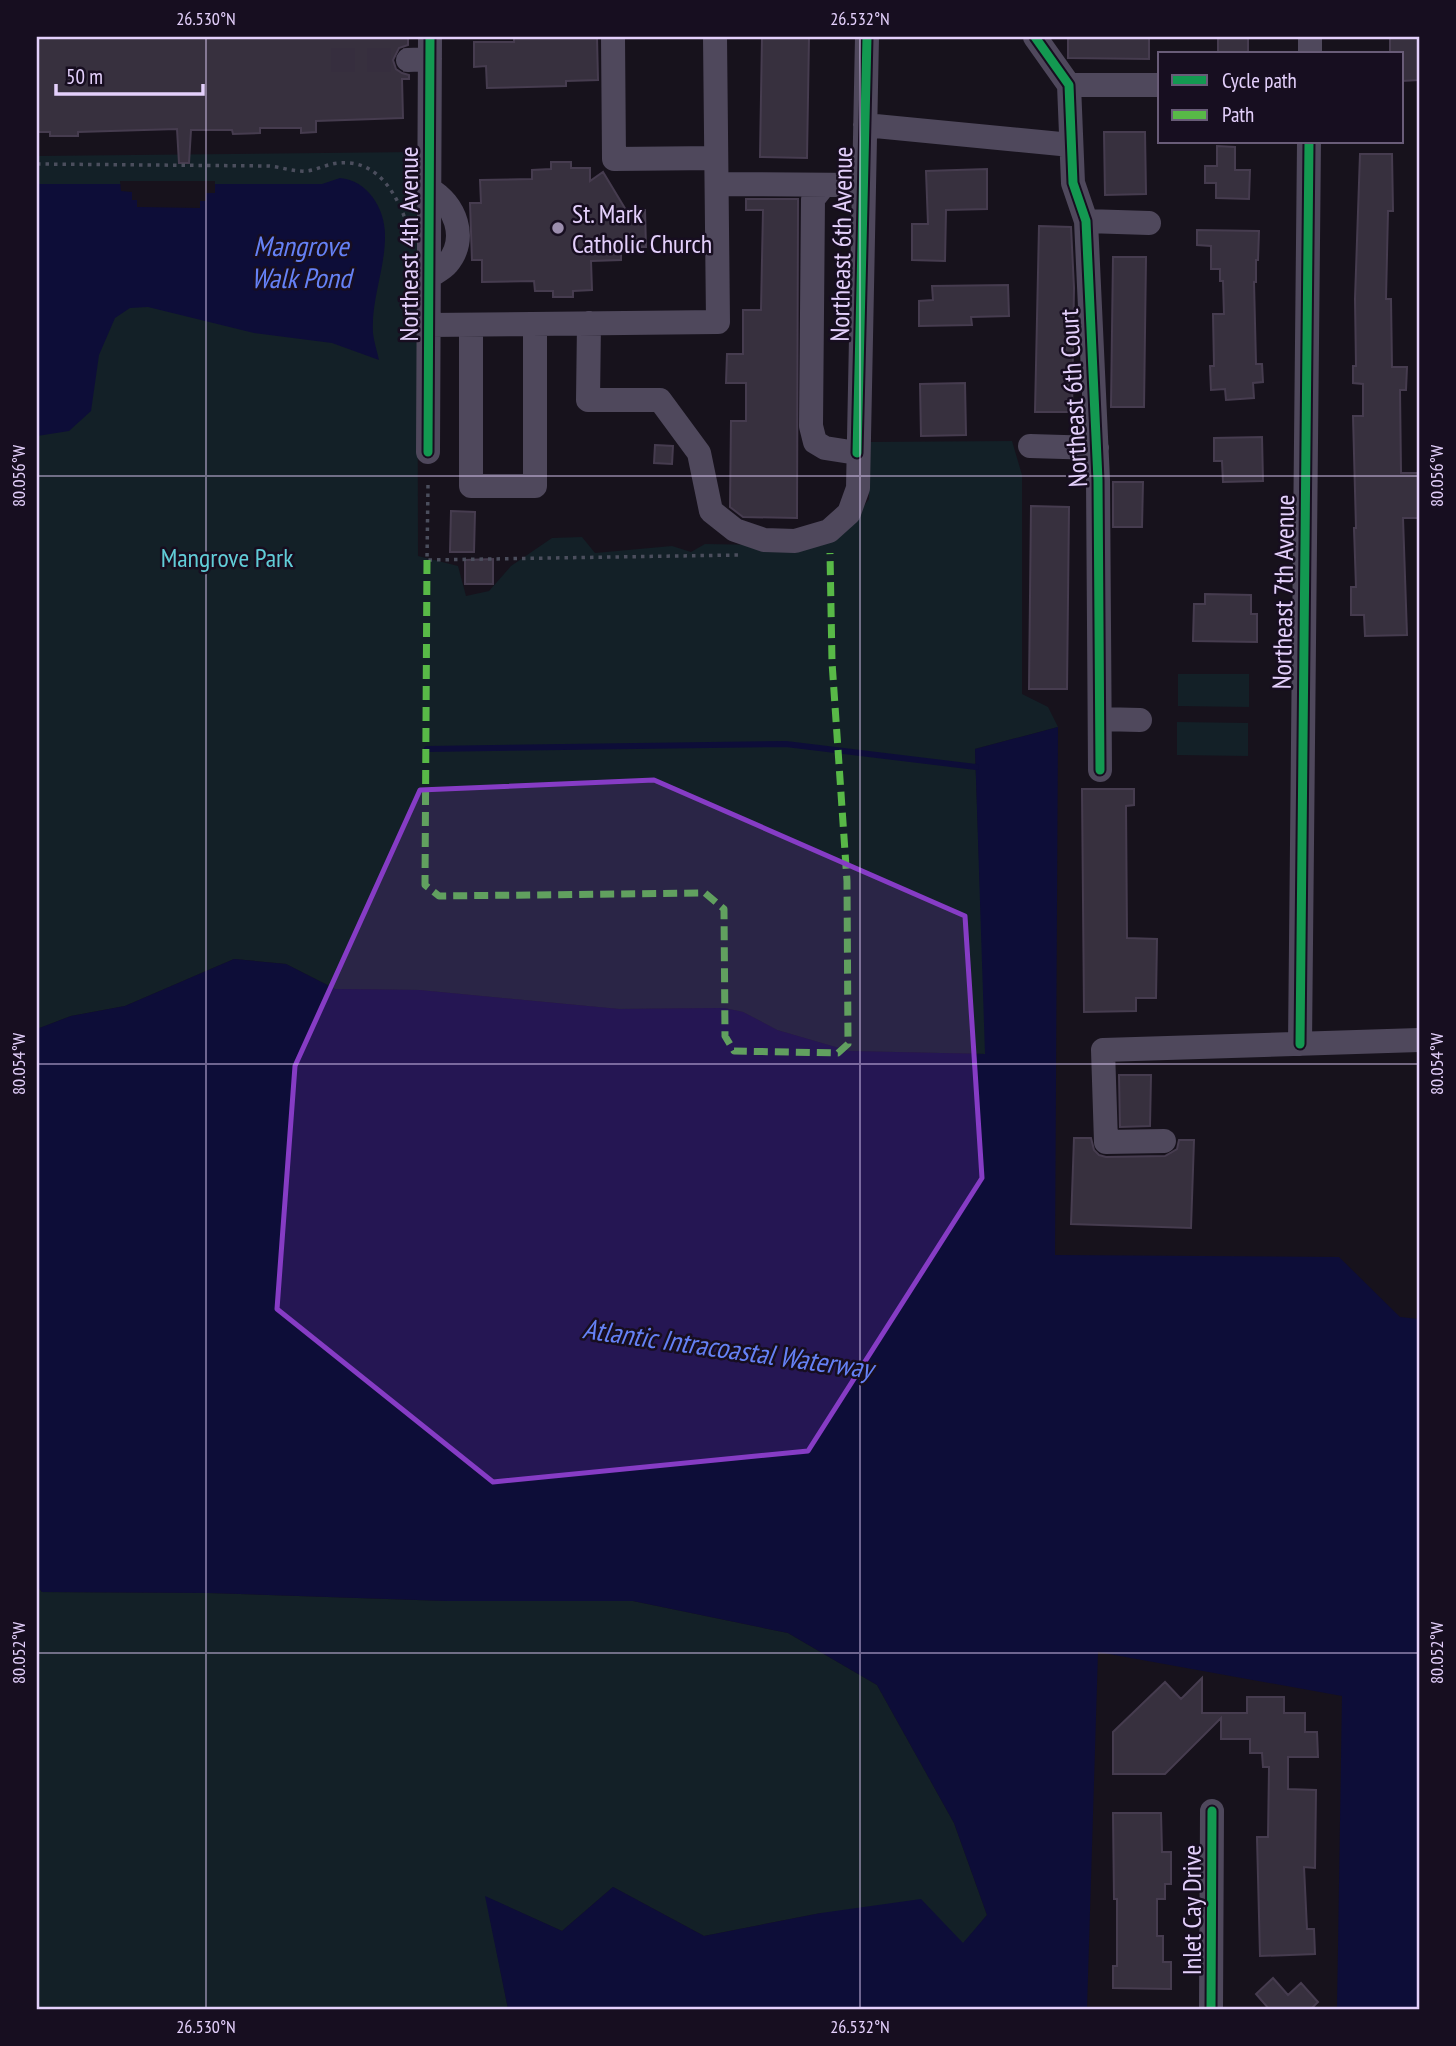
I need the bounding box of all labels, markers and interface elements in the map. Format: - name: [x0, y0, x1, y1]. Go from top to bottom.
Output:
- text: 26.530°N: [176, 7, 236, 30]
- text: 26.532°N: [830, 7, 890, 30]
- scale bar: [56, 52, 203, 96]
- legend: [1158, 52, 1404, 144]
- text: 50 m: [66, 63, 103, 90]
- text: Cycle path: [1222, 67, 1297, 94]
- text: Path: [1222, 101, 1254, 128]
- street label: Northeast 4th Avenue: [392, 146, 425, 342]
- street label: Northeast 6th Avenue: [823, 146, 859, 342]
- place label: St. Mark Catholic Church: [572, 197, 712, 260]
- marker: St. Mark Catholic Church: [550, 220, 566, 236]
- water label: Mangrove Walk Pond: [251, 227, 355, 296]
- street label: Northeast 6th Court: [1052, 308, 1094, 488]
- text: 80.056°W: [7, 445, 30, 507]
- text: 80.056°W: [1425, 445, 1448, 507]
- street label: Northeast 7th Avenue: [1265, 494, 1301, 690]
- park label: Mangrove Park: [161, 541, 293, 574]
- text: 80.054°W: [7, 1033, 30, 1095]
- text: 80.054°W: [1425, 1033, 1448, 1095]
- water label: Atlantic Intracoastal Waterway: [581, 1309, 879, 1387]
- text: 80.052°W: [7, 1622, 30, 1684]
- text: 80.052°W: [1425, 1622, 1448, 1684]
- street label: Inlet Cay Drive: [1175, 1845, 1208, 1975]
- text: 26.530°N: [176, 2015, 236, 2038]
- text: 26.532°N: [830, 2015, 890, 2038]

